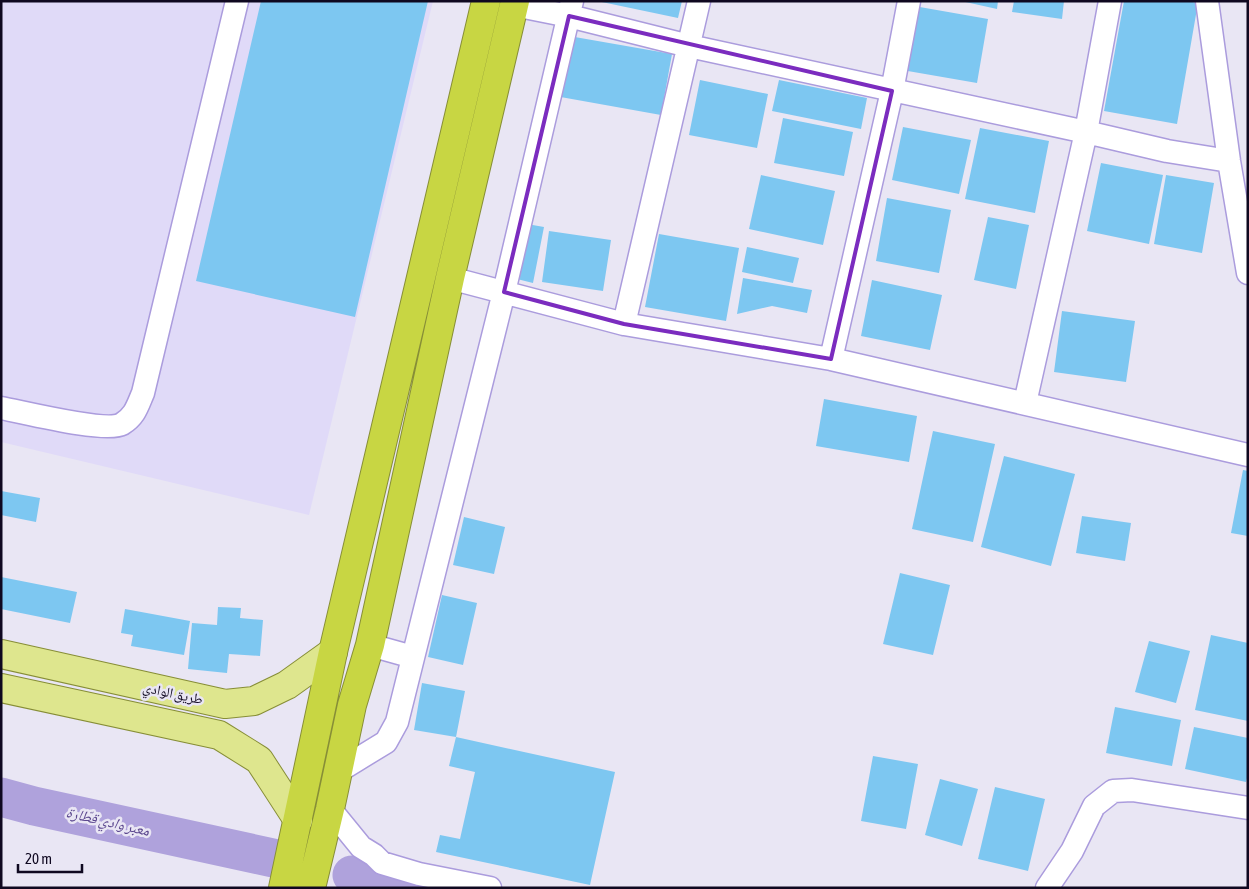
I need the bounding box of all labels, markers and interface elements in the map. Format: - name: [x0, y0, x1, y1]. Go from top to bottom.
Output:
- street label: طريق الوادي: [141, 679, 205, 711]
- water label: معبر وادي قطّارة: [64, 803, 152, 843]
- scale bar: [18, 842, 81, 874]
- text: 20 m: [25, 850, 52, 867]

